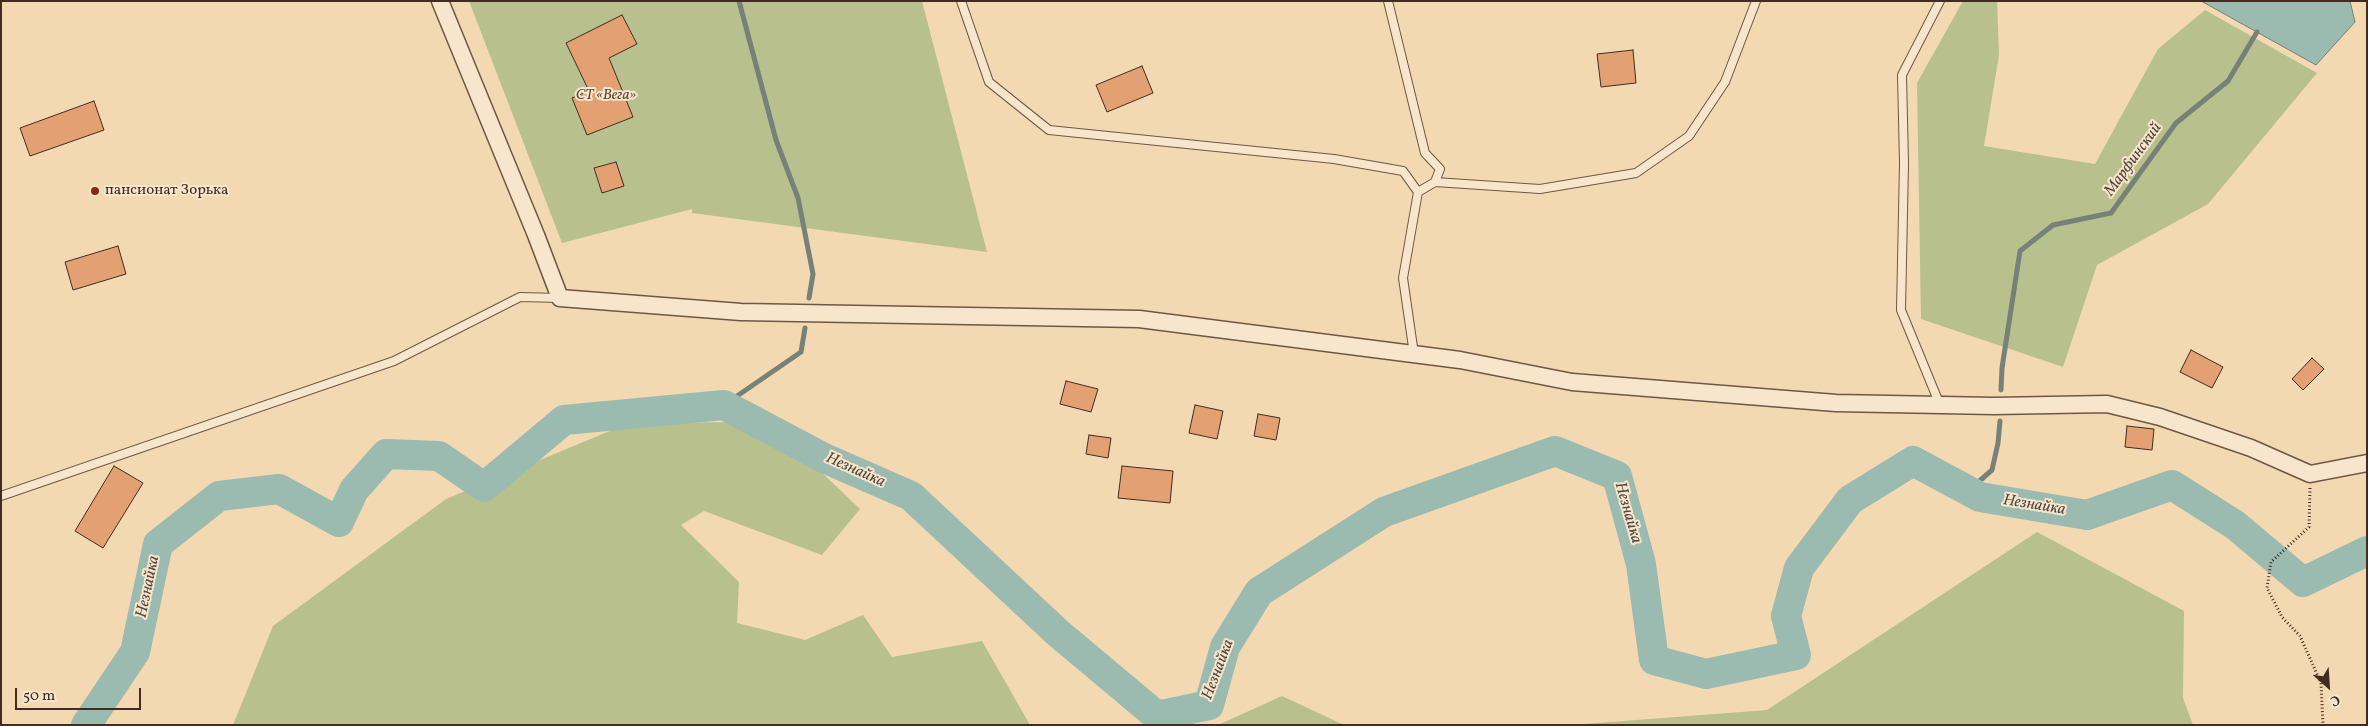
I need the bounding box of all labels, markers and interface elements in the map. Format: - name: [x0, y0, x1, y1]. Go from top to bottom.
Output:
- park label: СТ «Вега»: [576, 87, 636, 105]
- water label: Марфинский: [2101, 120, 2167, 200]
- place label: пансионат Зорька: [105, 182, 228, 200]
- marker: пансионат Зорька: [89, 185, 101, 197]
- water label: Незнайка: [822, 449, 888, 493]
- water label: Незнайка: [1609, 480, 1645, 546]
- water label: Незнайка: [2001, 492, 2067, 520]
- water label: Незнайка: [133, 554, 165, 620]
- water label: Незнайка: [1199, 637, 1239, 703]
- north arrow: [2303, 661, 2353, 711]
- scale bar: [18, 678, 144, 710]
- text: 50 m: [23, 686, 55, 707]
- text: С: [2327, 689, 2343, 710]

